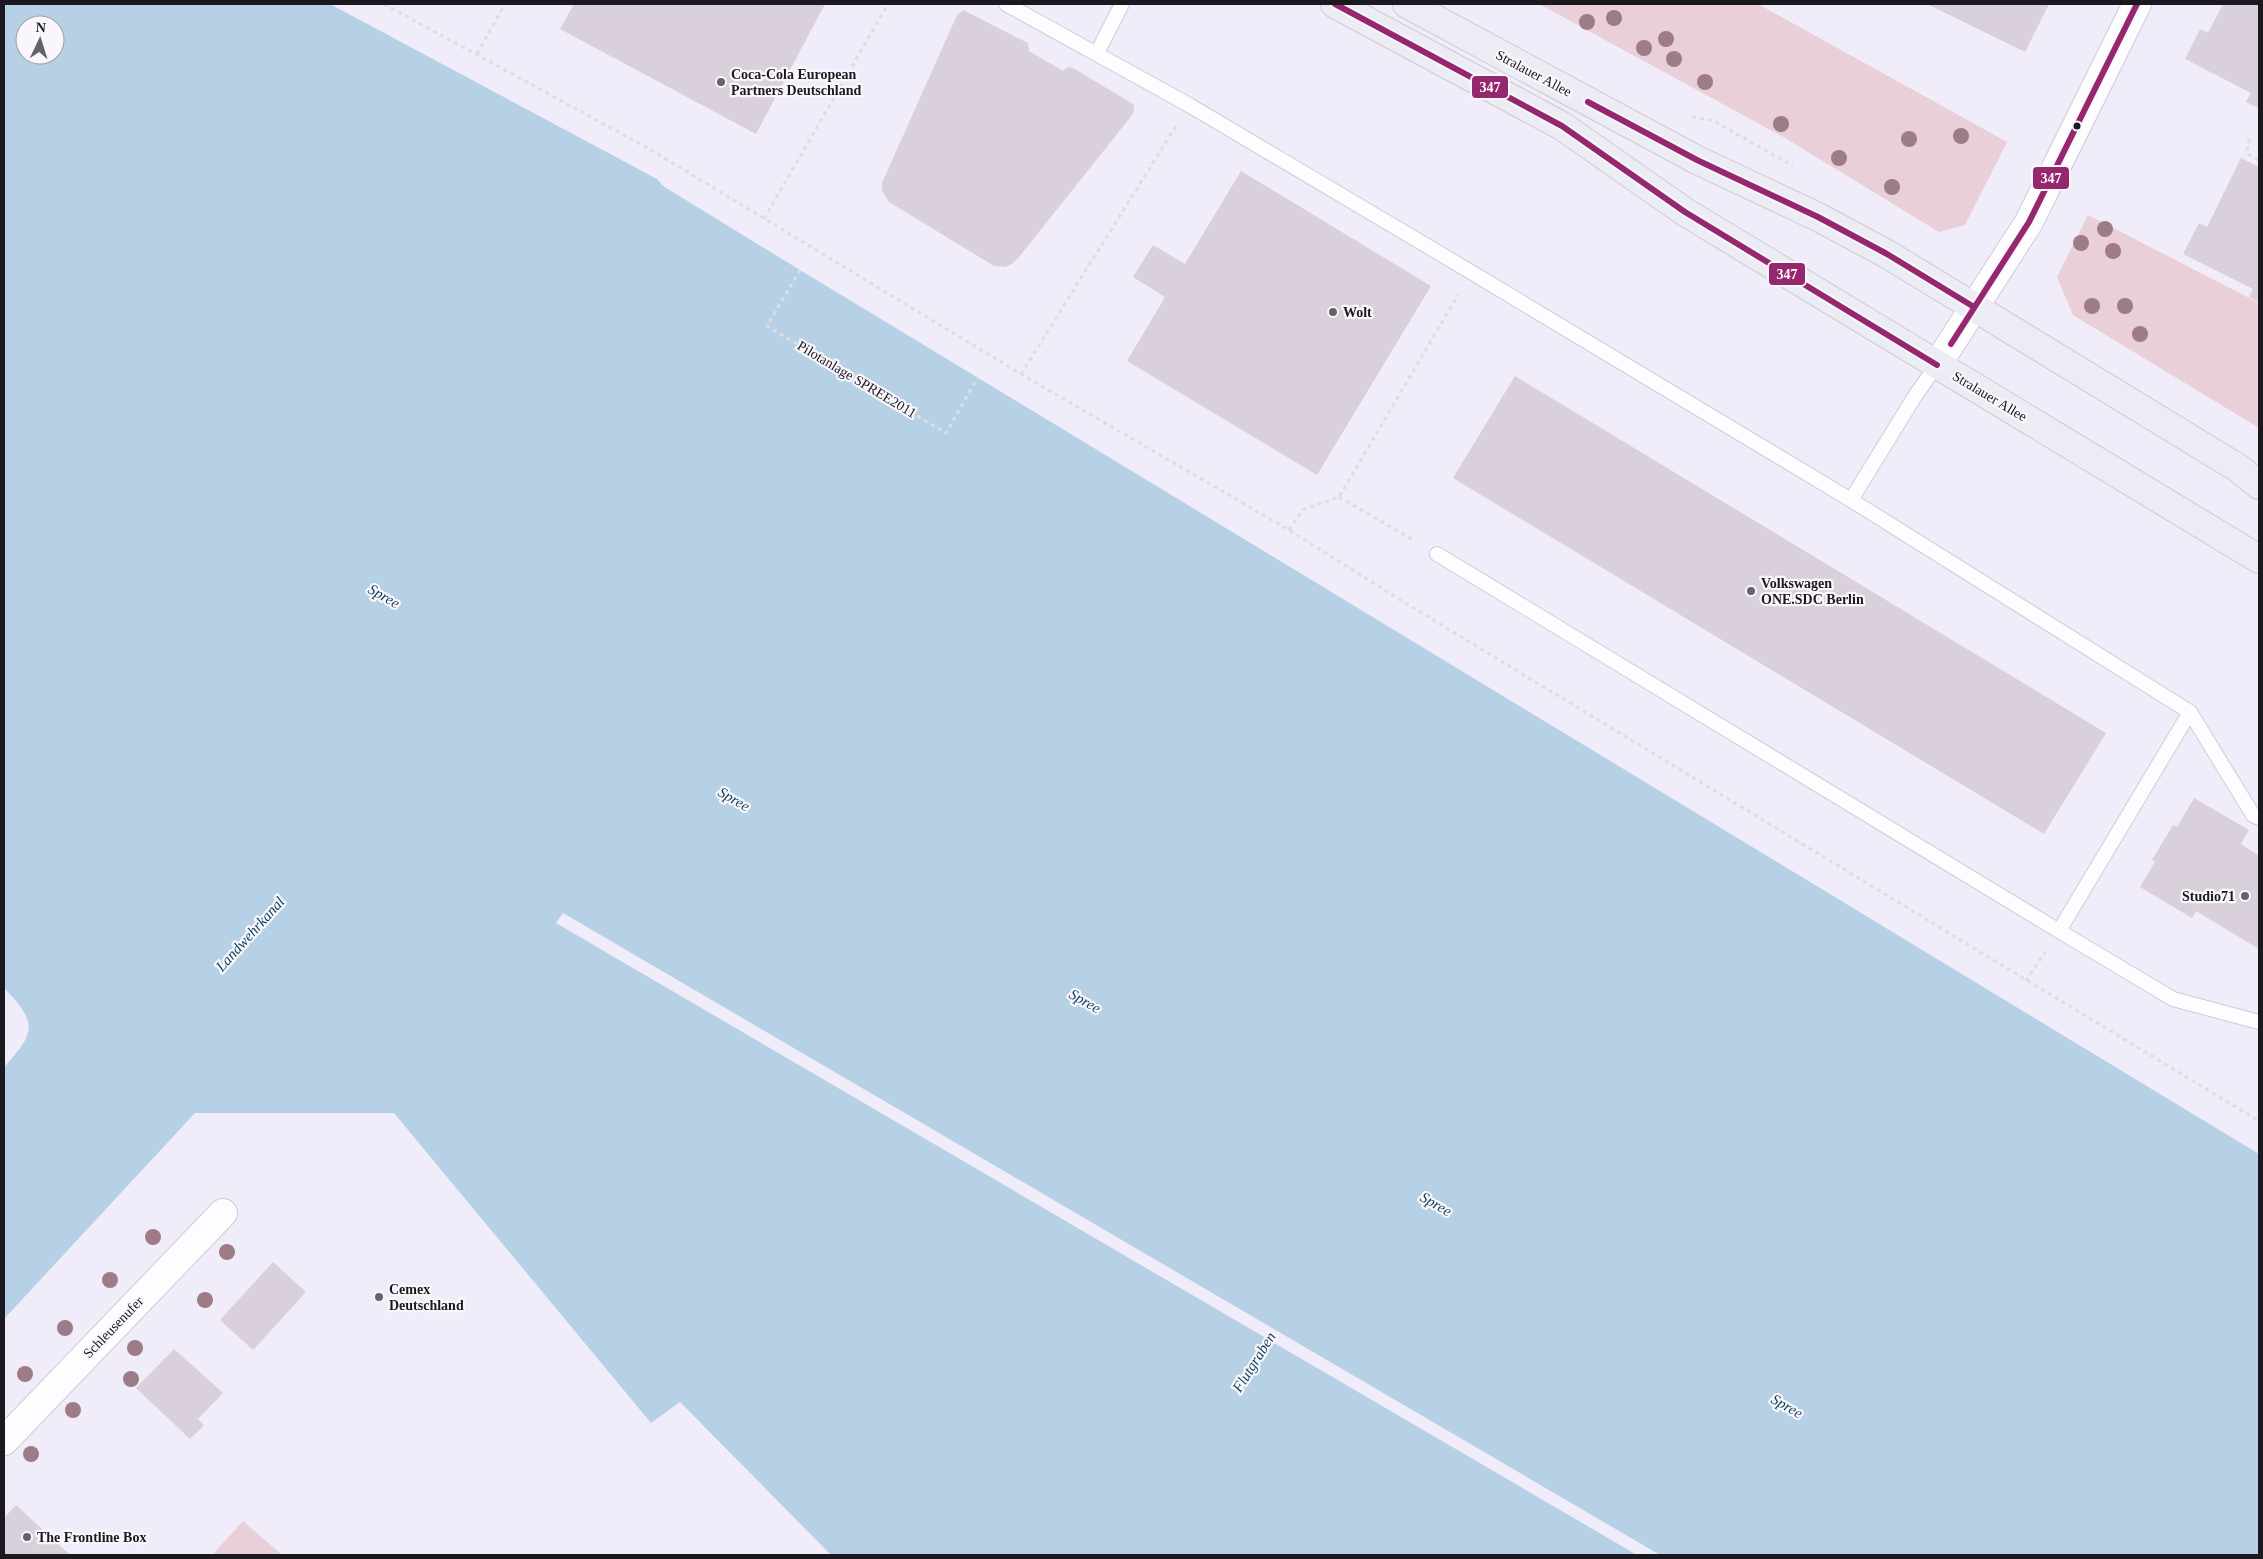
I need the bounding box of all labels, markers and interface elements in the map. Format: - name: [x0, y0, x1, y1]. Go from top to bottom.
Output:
- north arrow: [15, 15, 65, 65]
- text: N: [35, 20, 46, 35]
- street label: Stralauer Allee: [1493, 47, 1574, 100]
- place label: Coca-Cola European Partners Deutschland: [731, 67, 861, 98]
- line badge: 347: [1471, 75, 1509, 99]
- marker: Coca-Cola European Partners Deutschland: [715, 76, 727, 88]
- text: 347: [1480, 80, 1501, 95]
- unlabelled marker: [2072, 121, 2082, 131]
- line badge: 347: [2032, 166, 2070, 190]
- text: 347: [2041, 171, 2062, 186]
- line badge: 347: [1768, 262, 1806, 286]
- text: 347: [1777, 267, 1798, 282]
- place label: Wolt: [1343, 305, 1372, 320]
- marker: Wolt: [1327, 306, 1339, 318]
- street label: Pilotanlage SPREE2011: [795, 338, 919, 421]
- street label: Stralauer Allee: [1950, 368, 2029, 424]
- place label: Volkswagen ONE.SDC Berlin: [1761, 576, 1864, 607]
- water label: Spree: [365, 581, 403, 611]
- marker: Volkswagen ONE.SDC Berlin: [1745, 585, 1757, 597]
- water label: Spree: [715, 784, 753, 814]
- place label: Studio71: [2182, 889, 2235, 904]
- marker: Studio71: [2239, 890, 2251, 902]
- water label: Landwehrkanal: [212, 894, 287, 975]
- water label: Spree: [1066, 986, 1104, 1016]
- water label: Spree: [1417, 1189, 1455, 1219]
- place label: Cemex Deutschland: [389, 1282, 464, 1313]
- marker: Cemex Deutschland: [373, 1291, 385, 1303]
- street label: Schleusenufer: [80, 1293, 147, 1361]
- water label: Flutgraben: [1229, 1329, 1279, 1396]
- water label: Spree: [1768, 1391, 1806, 1421]
- place label: The Frontline Box: [37, 1530, 146, 1545]
- marker: The Frontline Box: [21, 1531, 33, 1543]

